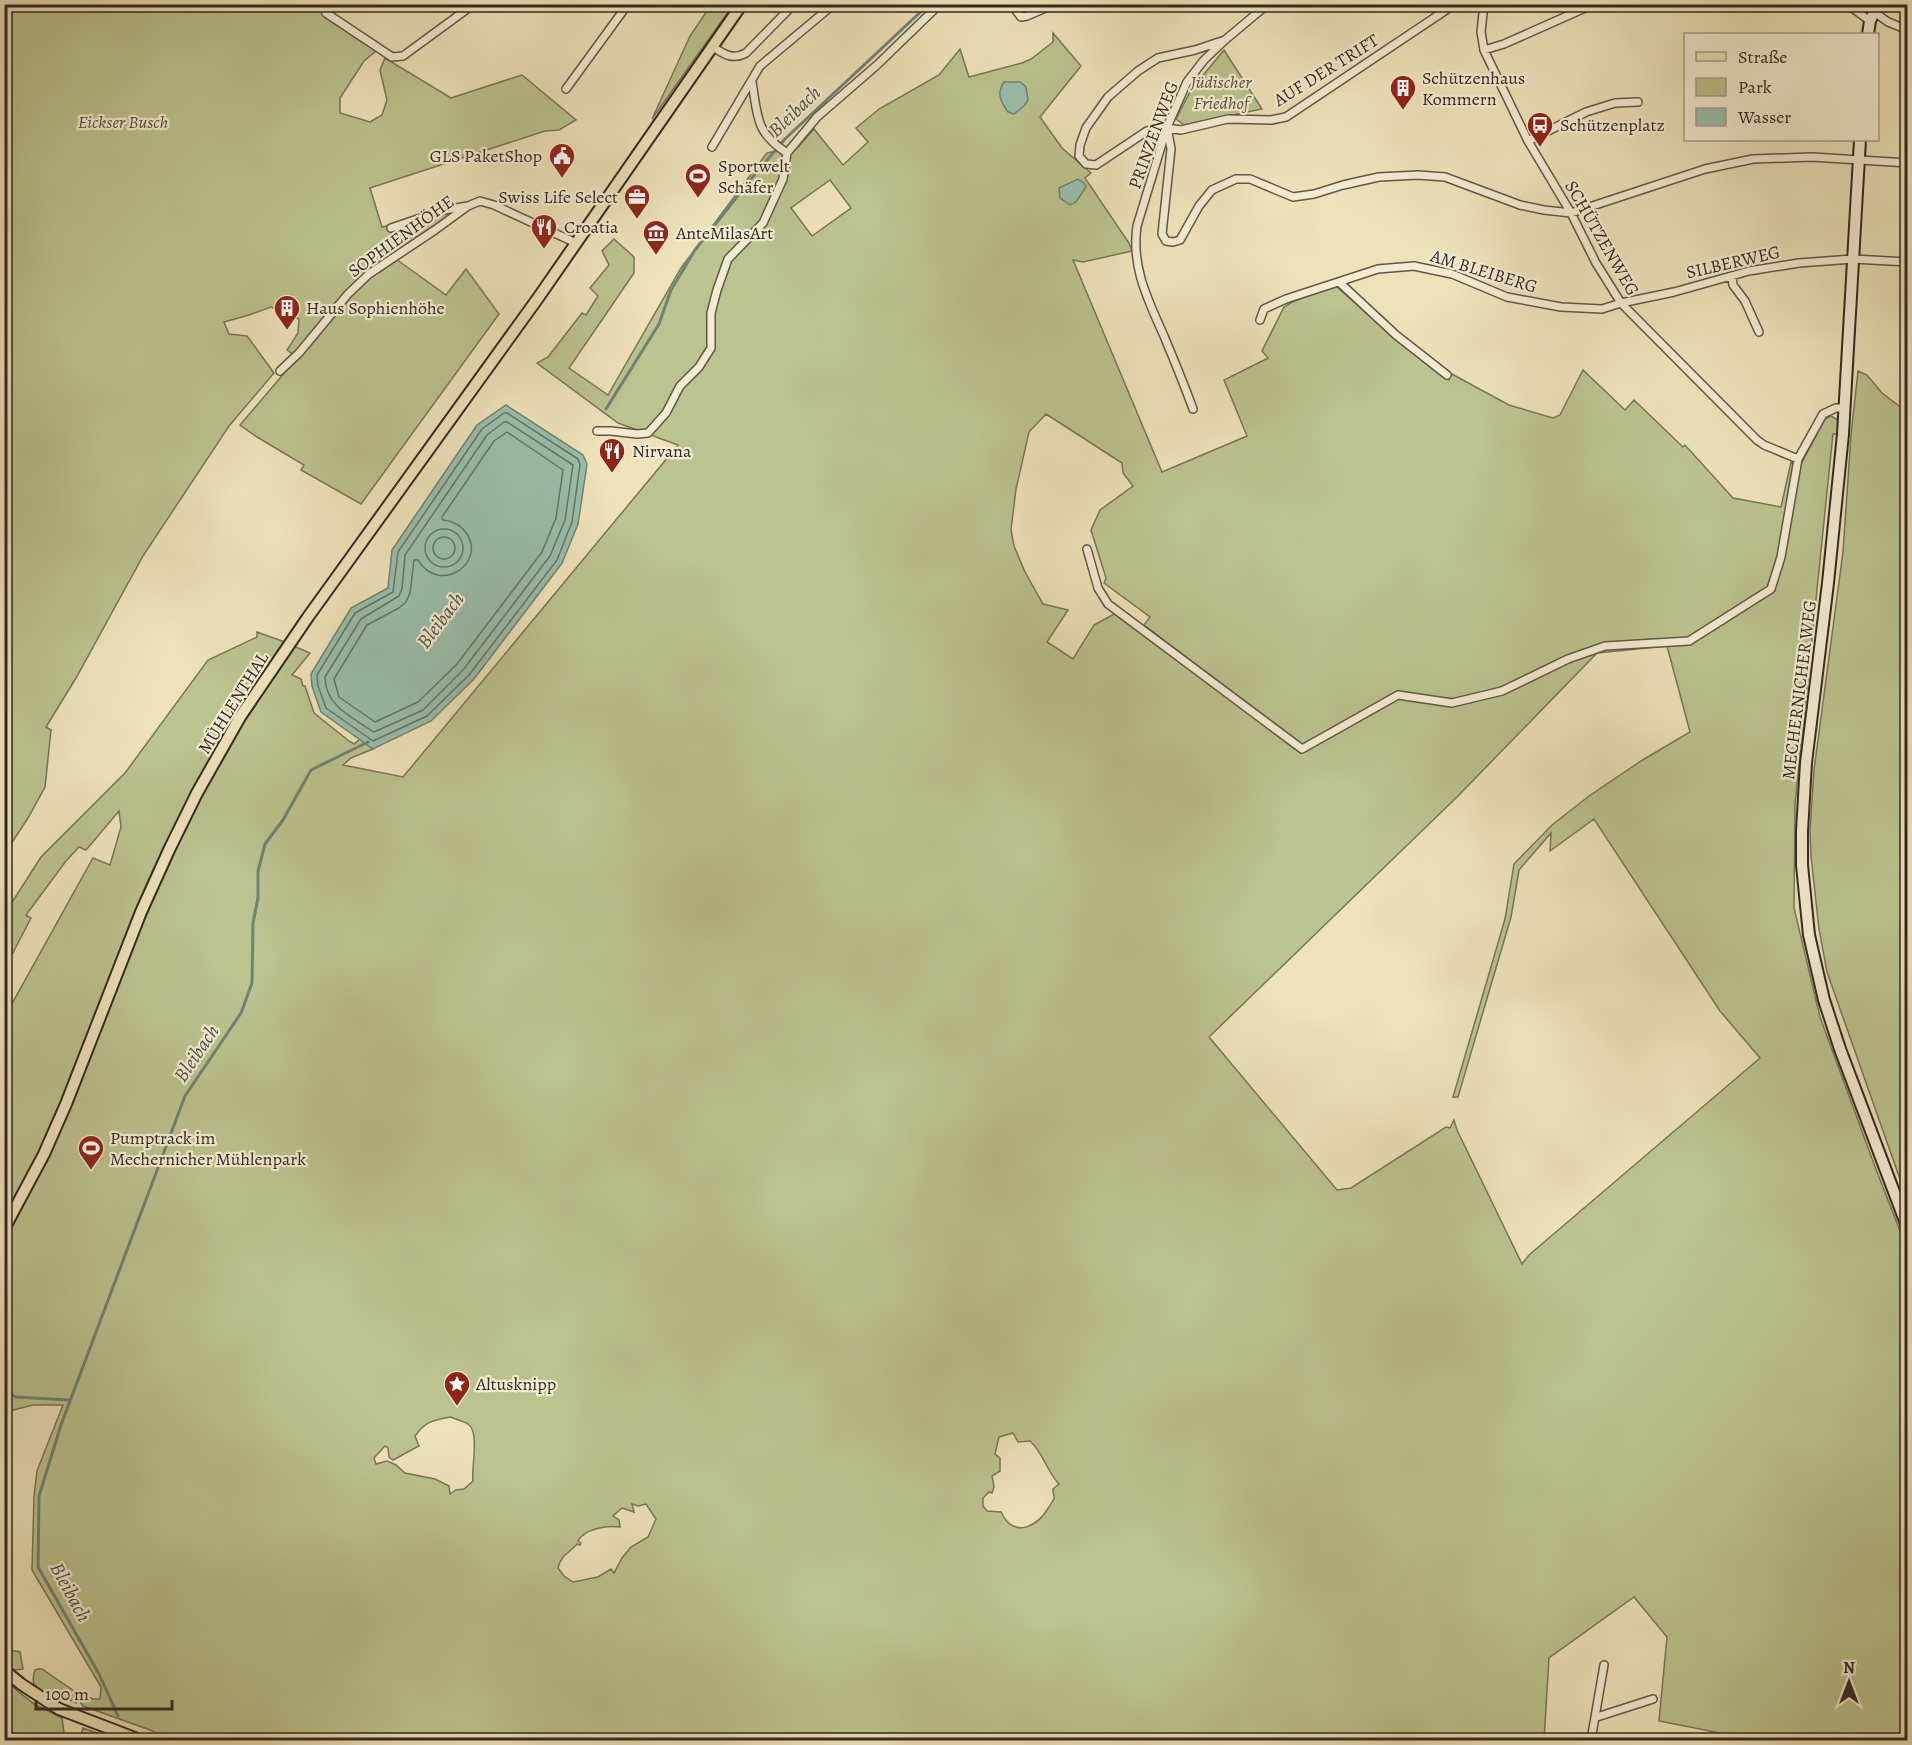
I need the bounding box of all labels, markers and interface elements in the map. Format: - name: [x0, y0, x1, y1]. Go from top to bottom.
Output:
- street label: AUF DER TRIFT: [1268, 28, 1383, 112]
- legend: [1684, 33, 1879, 141]
- text: Straße: [1738, 45, 1787, 69]
- place label: Schützenhaus Kommern: [1422, 66, 1525, 111]
- park label: Jüdischer Friedhof: [1190, 70, 1252, 115]
- building icon: Schützenhaus Kommern: [1388, 73, 1418, 111]
- text: Park: [1738, 75, 1772, 99]
- street label: PRINZENWEG: [1122, 78, 1184, 192]
- water label: Bleibach: [762, 79, 827, 143]
- text: Wasser: [1737, 105, 1791, 129]
- park label: Eickser Busch: [78, 110, 168, 134]
- bus stop icon: Schützenplatz: [1525, 110, 1555, 148]
- place label: Schützenplatz: [1560, 113, 1665, 137]
- public building icon: GLS PaketShop: [547, 141, 577, 179]
- place label: GLS PaketShop: [430, 144, 542, 168]
- place label: Sportwelt Schäfer: [718, 154, 790, 199]
- sports icon: Sportwelt Schäfer: [683, 161, 713, 199]
- street label: SCHÜTZENWEG: [1559, 176, 1645, 300]
- office icon: Swiss Life Select: [622, 182, 652, 220]
- place label: Swiss Life Select: [498, 185, 618, 209]
- street label: SOPHIENHÖHE: [343, 189, 459, 283]
- restaurant icon: Croatia: [529, 212, 559, 250]
- place label: Croatia: [564, 215, 619, 239]
- museum icon: AnteMilasArt: [641, 218, 671, 256]
- place label: AnteMilasArt: [675, 221, 773, 245]
- street label: SILBERWEG: [1684, 240, 1782, 284]
- street label: AM BLEIBERG: [1427, 243, 1540, 299]
- building icon: Haus Sophienhöhe: [272, 293, 302, 331]
- place label: Haus Sophienhöhe: [306, 296, 445, 320]
- restaurant icon: Nirvana: [597, 436, 627, 474]
- place label: Nirvana: [632, 439, 692, 463]
- water label: Bleibach: [410, 587, 470, 654]
- street label: MECHERNICHER WEG: [1776, 599, 1822, 781]
- street label: MÜHLENTHAL: [192, 647, 274, 759]
- water label: Bleibach: [167, 1019, 225, 1087]
- place label: Pumptrack im Mechernicher Mühlenpark: [110, 1126, 306, 1171]
- sports icon: Pumptrack im Mechernicher Mühlenpark: [76, 1133, 106, 1171]
- place icon: Altusknipp: [442, 1369, 472, 1407]
- place label: Altusknipp: [475, 1372, 556, 1396]
- water label: Bleibach: [44, 1558, 97, 1627]
- north arrow: [1819, 1652, 1879, 1712]
- text: N: [1843, 1657, 1855, 1679]
- scale bar: [36, 1673, 172, 1711]
- text: 100 m: [45, 1682, 89, 1706]

